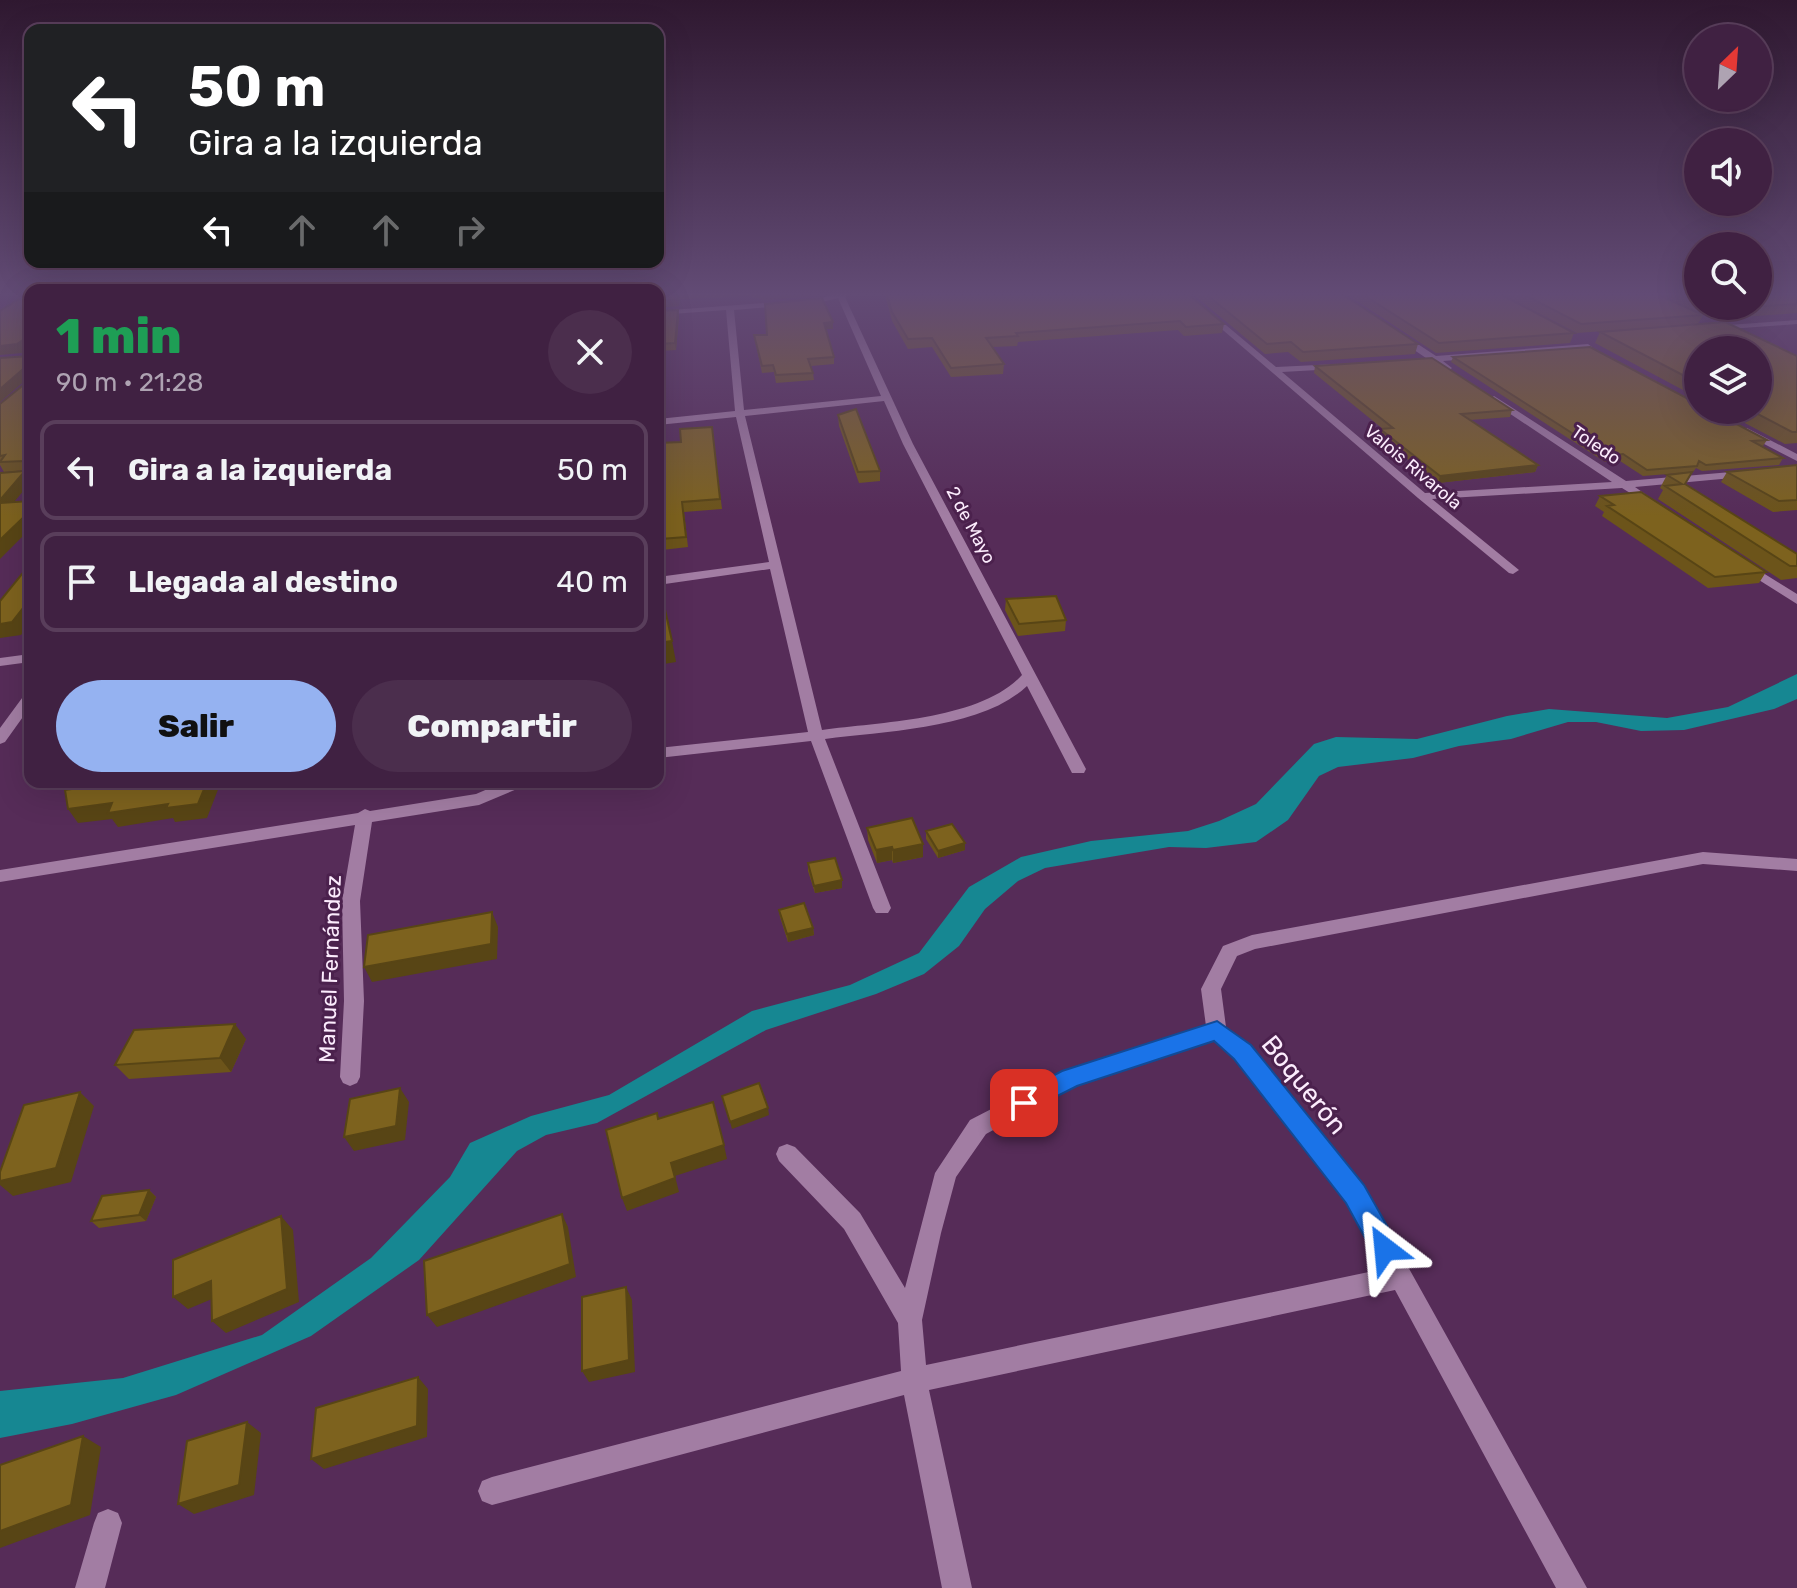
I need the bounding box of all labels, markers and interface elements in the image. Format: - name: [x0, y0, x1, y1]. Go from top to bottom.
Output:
- north arrow: [1684, 24, 1772, 112]
- map controls: [1684, 24, 1772, 424]
- text: 50 m: [188, 54, 325, 120]
- icon: left: [56, 56, 160, 160]
- text: Gira a la izquierda: [188, 121, 483, 164]
- button: sound: [1684, 128, 1772, 216]
- icon: left: [196, 208, 240, 252]
- icon: ahead: [280, 208, 324, 252]
- icon: ahead: [364, 208, 408, 252]
- icon: right: [448, 208, 492, 252]
- button: search: [1684, 232, 1772, 320]
- text: 1 min: [56, 308, 182, 365]
- button: close: [548, 310, 632, 394]
- button: layers: [1684, 336, 1772, 424]
- text: 90 m · 21:28: [56, 367, 204, 398]
- street label: Valois Rivarola: [1360, 420, 1466, 514]
- street label: Toledo: [1567, 421, 1625, 469]
- icon: left: [60, 448, 104, 492]
- text: Gira a la izquierda: [128, 452, 392, 488]
- text: 50 m: [557, 452, 628, 488]
- street label: 2 de Mayo: [942, 483, 1000, 567]
- icon: arrive: [60, 560, 104, 604]
- text: Llegada al destino: [128, 564, 398, 600]
- text: 40 m: [556, 564, 628, 600]
- button: Salir: [56, 680, 336, 772]
- button: Compartir: [352, 680, 632, 772]
- street label: Manuel Fernández: [313, 875, 347, 1063]
- street label: Boquerón: [1255, 1029, 1353, 1141]
- pin: [990, 1069, 1058, 1137]
- icon: arrive: [1002, 1081, 1046, 1125]
- position arrow: [1343, 1207, 1427, 1291]

